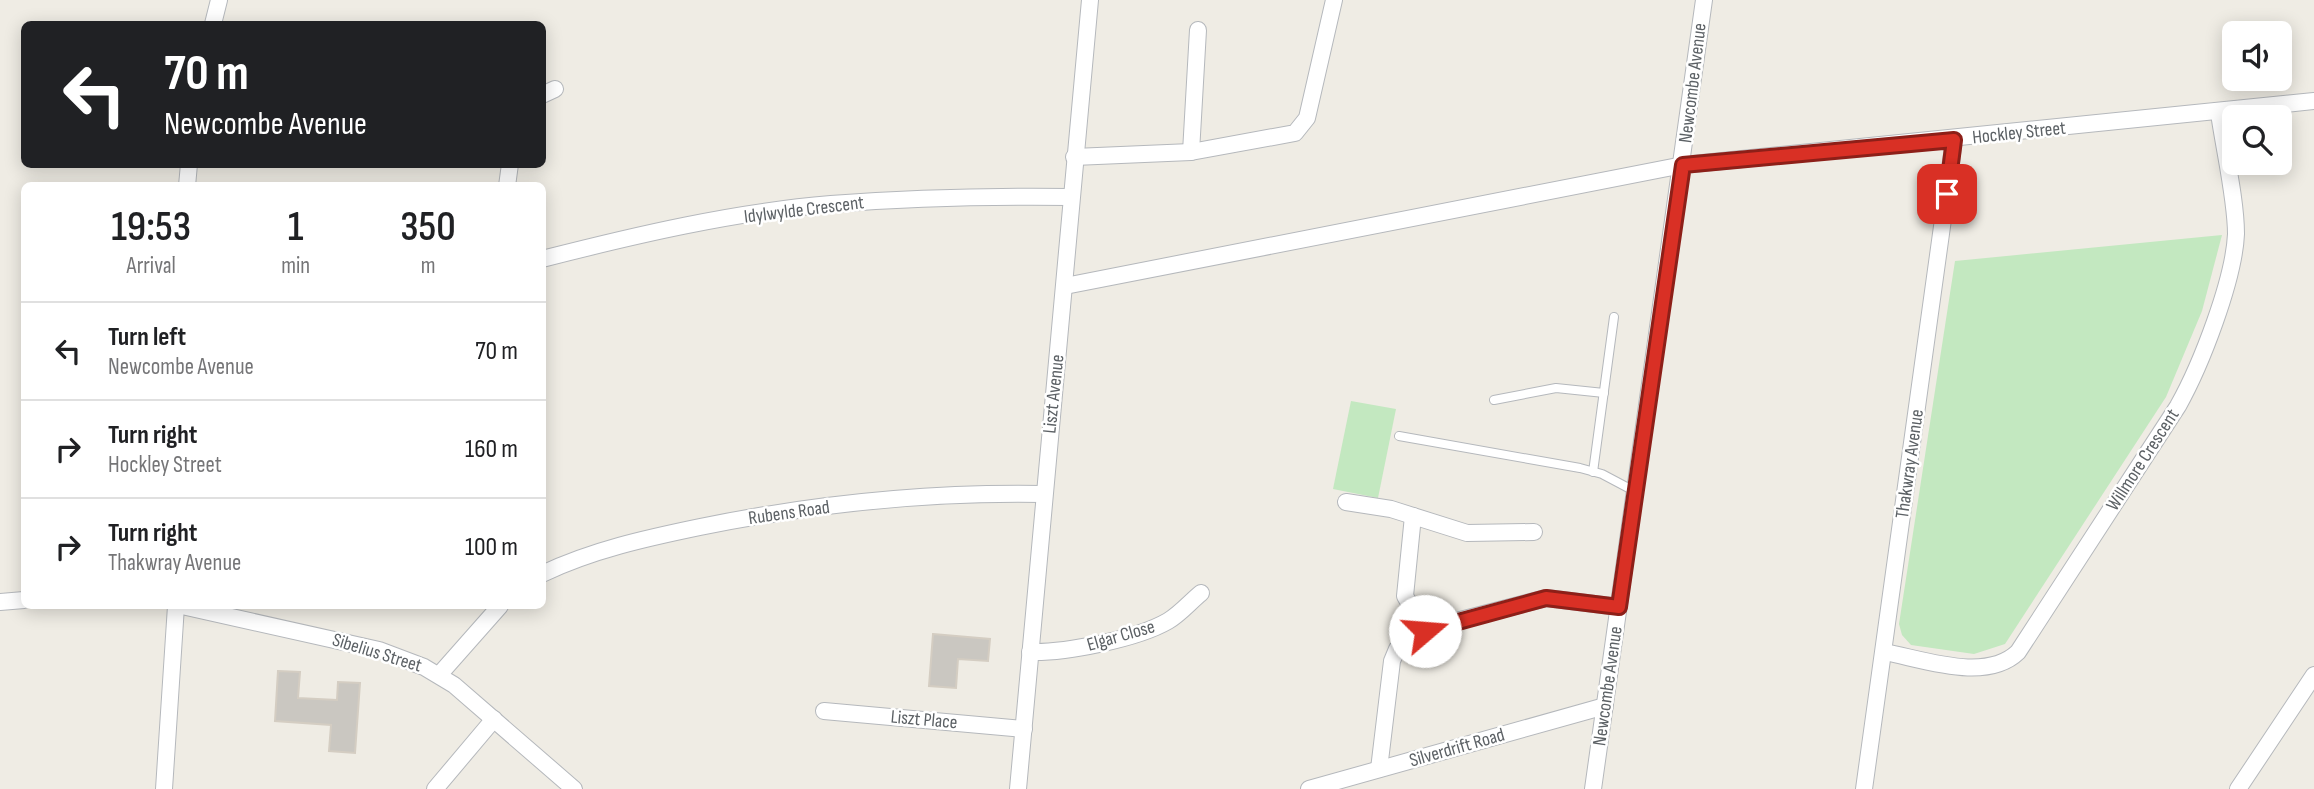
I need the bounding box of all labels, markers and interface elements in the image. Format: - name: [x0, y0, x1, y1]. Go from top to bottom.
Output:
- map controls: [2222, 21, 2292, 175]
- button: sound: [2222, 21, 2292, 91]
- street label: Newcombe Avenue: [1674, 22, 1712, 144]
- text: 70 m: [164, 45, 249, 104]
- icon: left: [49, 49, 140, 140]
- text: Newcombe Avenue: [164, 105, 367, 144]
- button: search: [2222, 105, 2292, 175]
- street label: Hockley Street: [1971, 117, 2067, 149]
- pin: [1917, 164, 1977, 224]
- icon: arrive: [1928, 175, 1966, 213]
- street label: Idylwylde Crescent: [743, 191, 866, 229]
- text: 19:53: [111, 202, 191, 253]
- text: 1: [288, 202, 304, 253]
- text: 350: [400, 202, 456, 253]
- text: Arrival: [126, 252, 176, 280]
- text: min: [281, 252, 310, 280]
- text: m: [421, 252, 435, 280]
- text: Turn left: [108, 322, 186, 353]
- icon: left: [49, 332, 87, 370]
- text: 70 m: [475, 336, 518, 367]
- text: Newcombe Avenue: [108, 353, 254, 381]
- street label: Liszt Avenue: [1038, 353, 1070, 435]
- street label: Willmore Crescent: [2102, 405, 2185, 515]
- street label: Thakwray Avenue: [1891, 408, 1929, 520]
- text: Turn right: [108, 420, 197, 451]
- icon: right: [49, 430, 87, 468]
- text: 160 m: [465, 434, 518, 465]
- text: Hockley Street: [108, 451, 222, 479]
- street label: Rubens Road: [747, 496, 831, 530]
- text: Turn right: [108, 518, 197, 549]
- icon: right: [49, 528, 87, 566]
- text: 100 m: [465, 532, 518, 563]
- text: Thakwray Avenue: [108, 549, 241, 577]
- position arrow: [1388, 594, 1462, 668]
- street label: Elgar Close: [1084, 615, 1158, 657]
- street label: Newcombe Avenue: [1588, 625, 1628, 747]
- street label: Sibelius Street: [329, 628, 425, 678]
- street label: Liszt Place: [890, 706, 958, 734]
- street label: Silverdrift Road: [1407, 723, 1507, 773]

